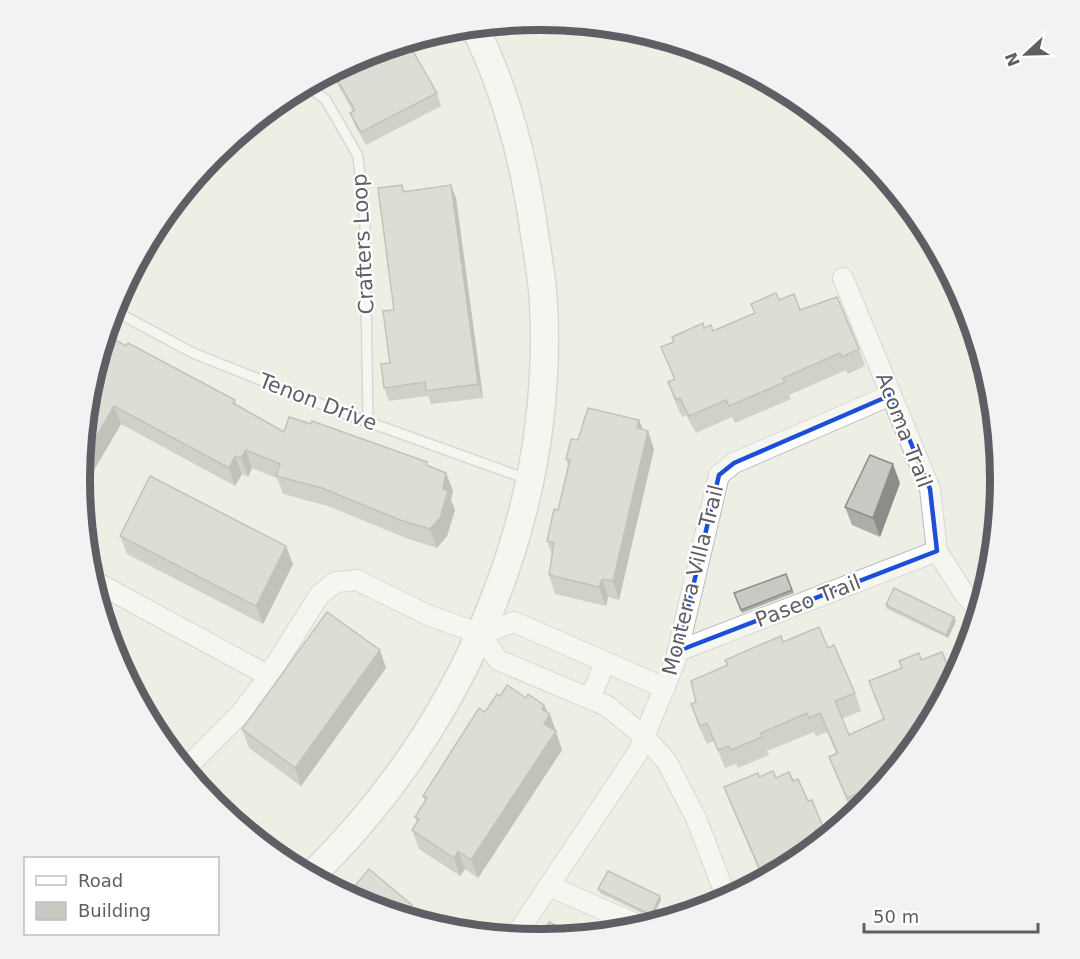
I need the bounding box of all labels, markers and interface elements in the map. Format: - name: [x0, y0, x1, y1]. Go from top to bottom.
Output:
- north arrow: [996, 24, 1056, 84]
- text: N: [1001, 50, 1024, 69]
- street label: Crafters Loop: [347, 173, 379, 315]
- street label: Tenon Drive: [255, 368, 380, 435]
- street label: Acoma Trail: [871, 369, 937, 491]
- street label: Monterra Villa Trail: [658, 482, 728, 678]
- street label: Paseo Trail: [752, 570, 864, 632]
- legend: [24, 857, 219, 935]
- text: Road: [78, 870, 123, 891]
- scale bar: [864, 896, 1038, 934]
- text: Building: [78, 900, 151, 921]
- text: 50 m: [873, 906, 919, 927]

